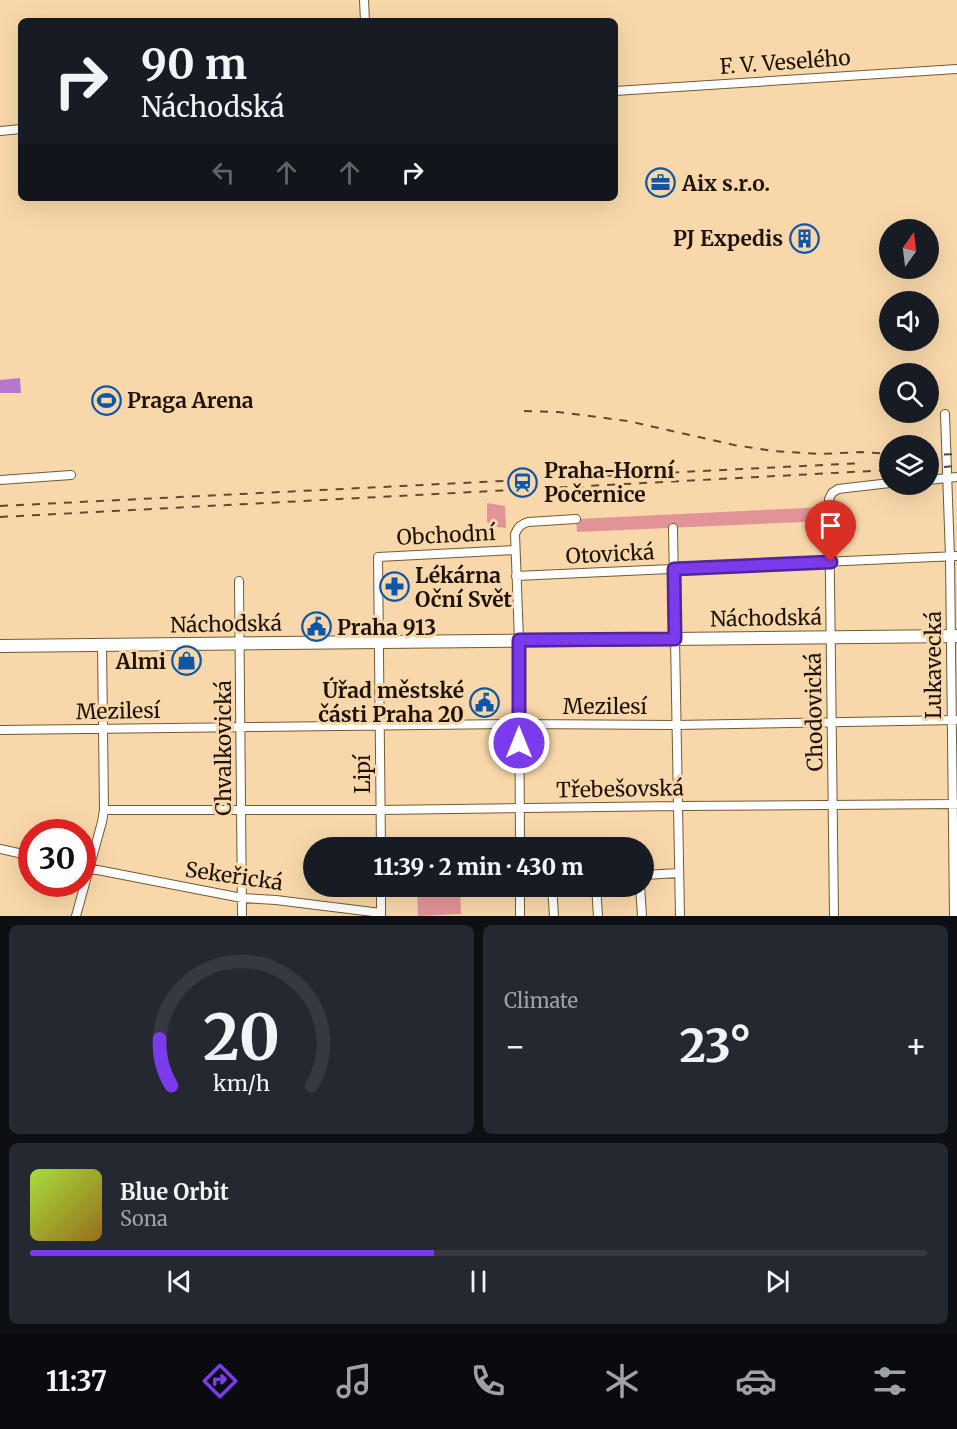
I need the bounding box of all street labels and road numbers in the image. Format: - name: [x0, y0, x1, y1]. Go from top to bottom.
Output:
- street label: F. V. Veselého: [719, 44, 851, 80]
- street label: Obchodní: [396, 519, 497, 551]
- street label: Otovická: [565, 538, 655, 570]
- street label: Náchodská: [710, 604, 822, 632]
- street label: Náchodská: [170, 610, 282, 638]
- street label: Lukavecká: [920, 611, 947, 719]
- street label: Chodovická: [799, 652, 829, 772]
- street label: Chvalkovická: [210, 680, 237, 816]
- street label: Mezilesí: [563, 693, 648, 720]
- street label: Mezilesí: [76, 697, 162, 725]
- street label: Lipí: [349, 753, 376, 793]
- street label: Třebešovská: [556, 774, 684, 804]
- street label: Sekeřická: [183, 856, 285, 896]

